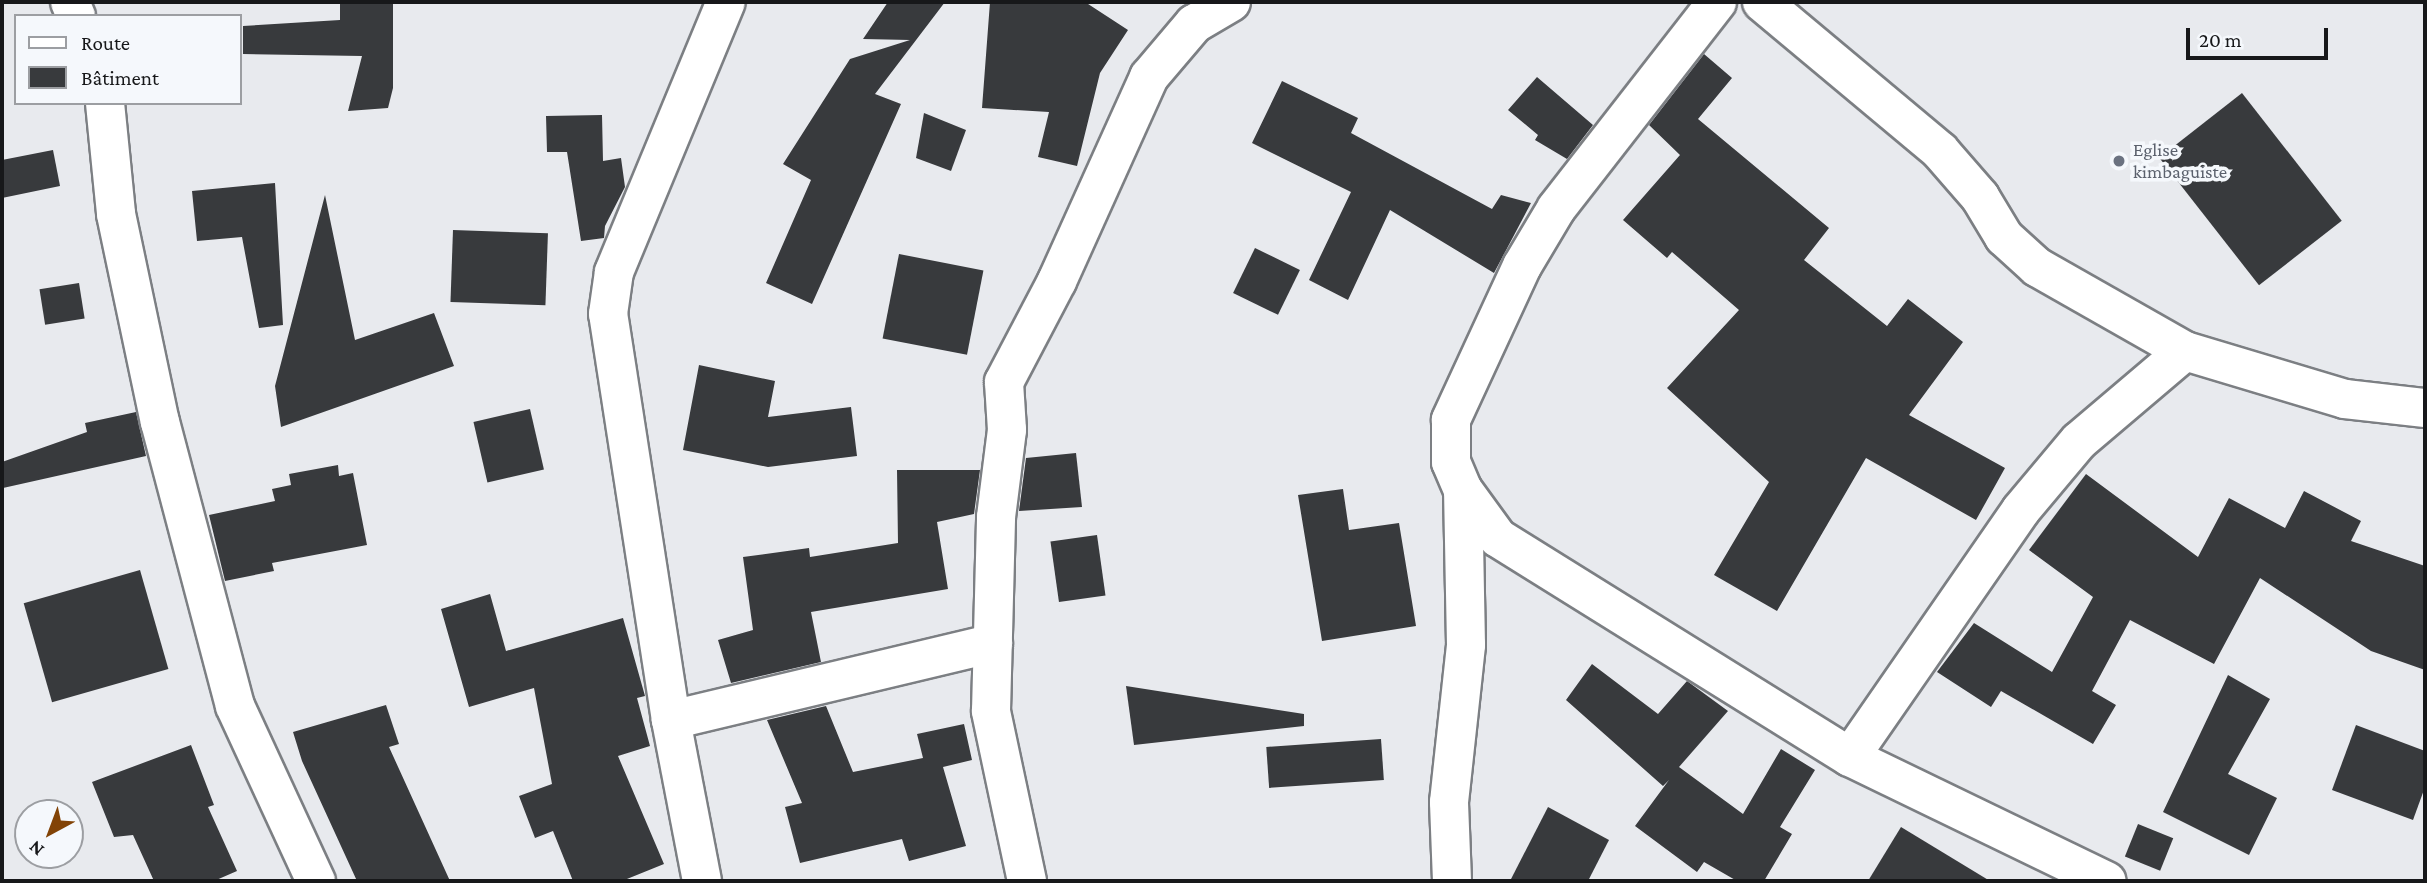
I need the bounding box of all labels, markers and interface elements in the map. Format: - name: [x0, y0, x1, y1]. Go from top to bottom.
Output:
- legend: [14, 14, 242, 105]
- scale bar: [2189, 14, 2331, 58]
- text: 20 m: [2199, 28, 2242, 52]
- text: Route: [81, 31, 130, 55]
- text: Bâtiment: [81, 66, 159, 90]
- place label: Eglise kimbaguiste: [2133, 139, 2227, 183]
- marker: Eglise kimbaguiste: [2111, 153, 2127, 169]
- north arrow: [14, 799, 84, 869]
- text: N: [24, 837, 48, 861]

